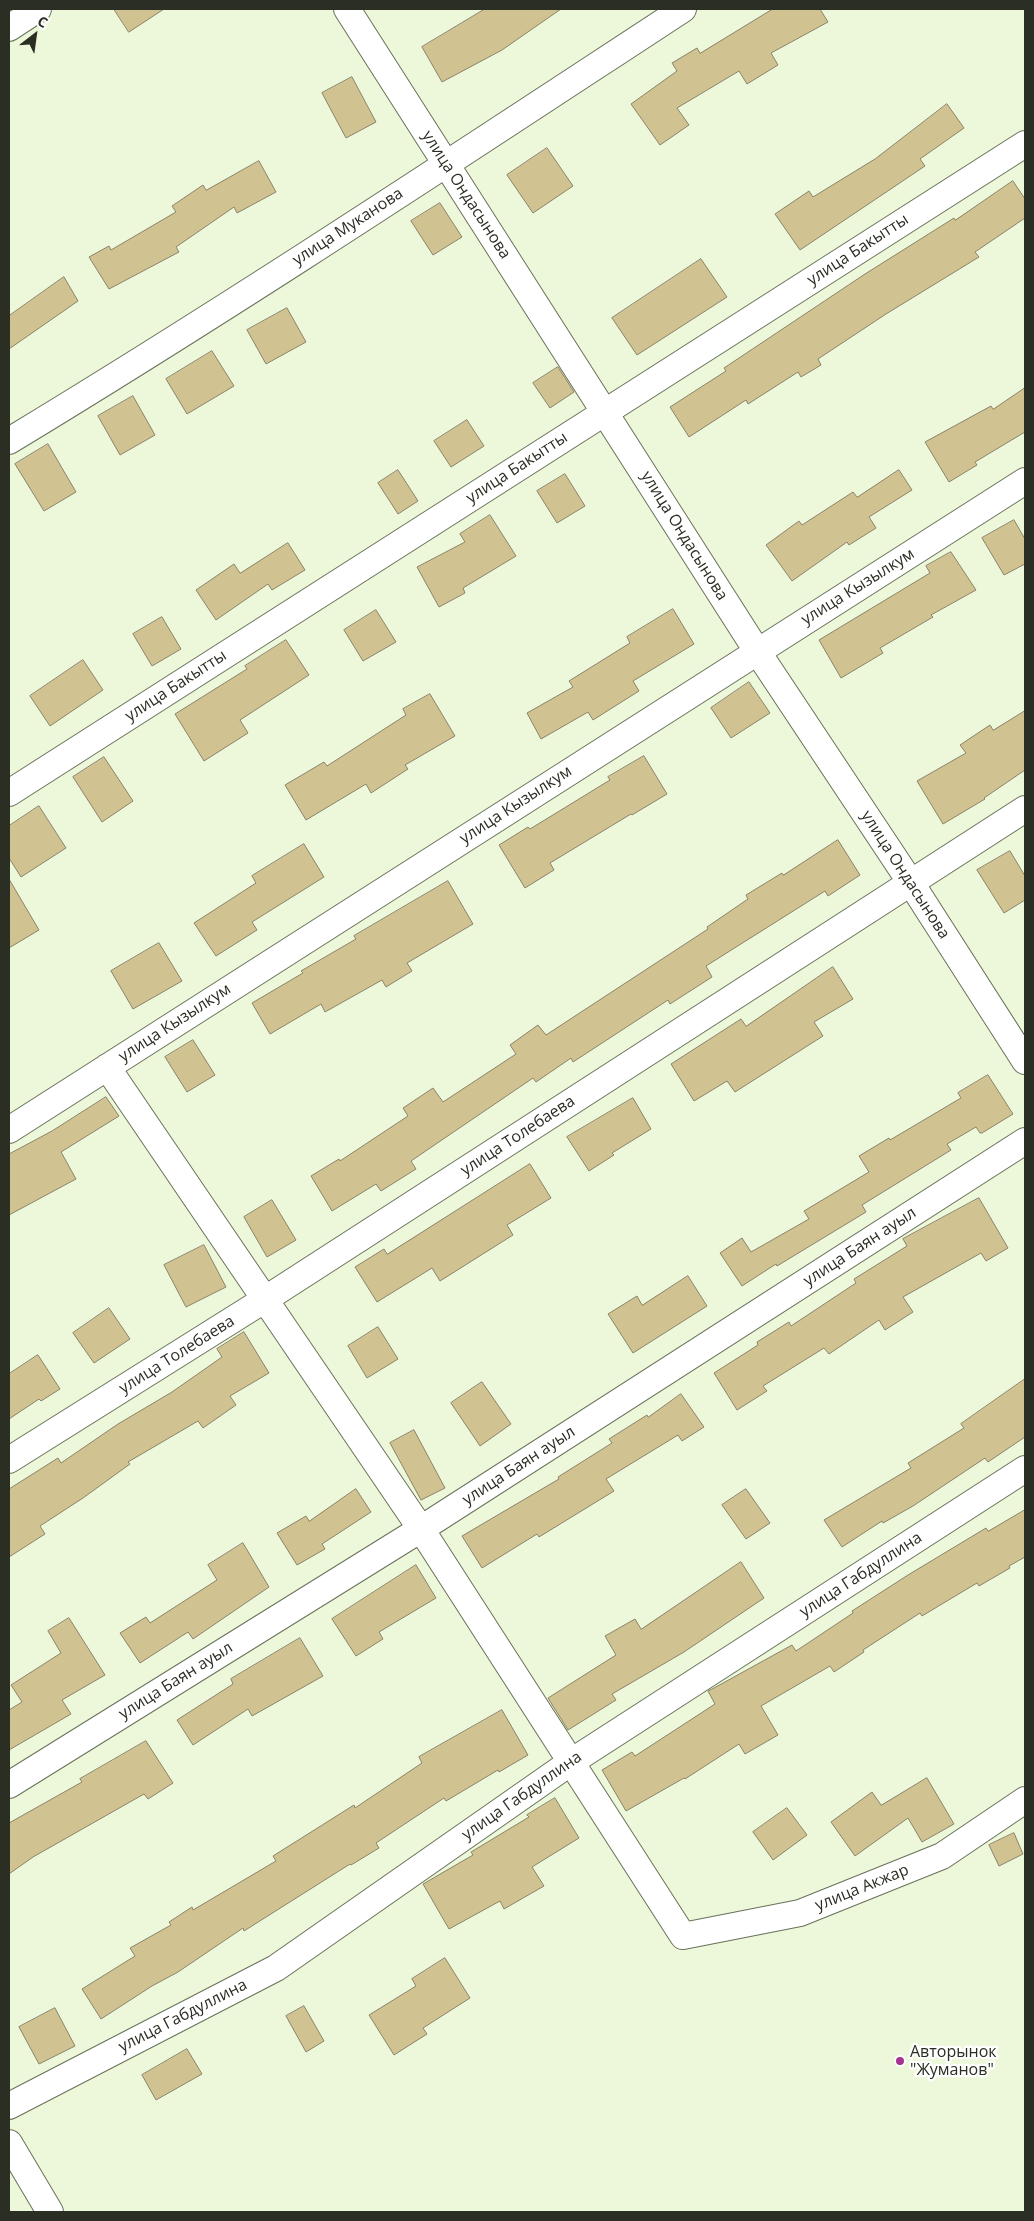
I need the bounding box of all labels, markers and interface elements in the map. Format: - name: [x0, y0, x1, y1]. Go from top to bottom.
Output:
- north arrow: [10, 10, 60, 60]
- text: С: [34, 11, 51, 32]
- street label: улица Ондасынова: [417, 127, 515, 263]
- street label: улица Муканова: [289, 184, 407, 270]
- street label: улица Бакытты: [804, 210, 912, 290]
- street label: улица Бакытты: [463, 428, 571, 508]
- street label: улица Ондасынова: [636, 468, 732, 604]
- street label: улица Кызылкум: [798, 545, 918, 629]
- street label: улица Бакытты: [122, 646, 230, 726]
- street label: улица Кызылкум: [456, 762, 576, 848]
- street label: улица Ондасынова: [856, 807, 954, 943]
- street label: улица Кызылкум: [115, 980, 235, 1066]
- street label: улица Толебаева: [457, 1092, 579, 1180]
- street label: улица Баян ауыл: [800, 1203, 920, 1291]
- street label: улица Толебаева: [116, 1312, 238, 1398]
- street label: улица Баян ауыл: [459, 1422, 579, 1510]
- street label: улица Габдуллина: [796, 1528, 926, 1622]
- street label: улица Баян ауыл: [116, 1638, 236, 1724]
- street label: улица Габдуллина: [458, 1747, 586, 1845]
- street label: улица Акжар: [812, 1861, 912, 1915]
- street label: улица Габдуллина: [115, 1975, 251, 2057]
- place label: Авторынок "Жуманов": [910, 2042, 997, 2080]
- marker: Авторынок "Жуманов": [894, 2055, 906, 2067]

